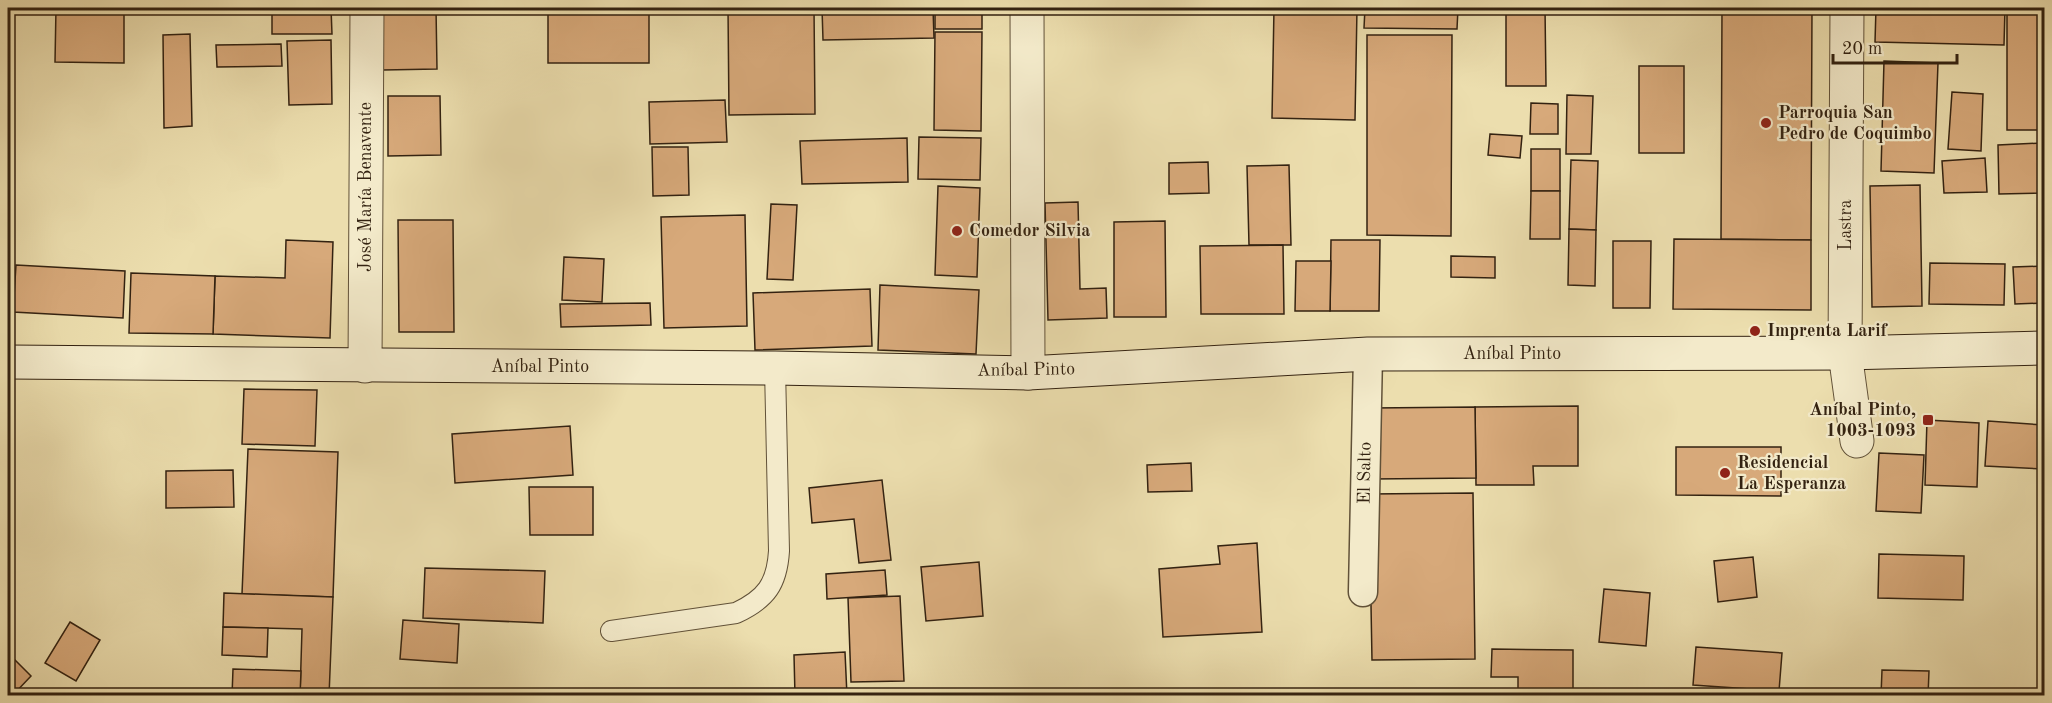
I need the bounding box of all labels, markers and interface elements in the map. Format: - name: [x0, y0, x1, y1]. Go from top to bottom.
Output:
- scale bar: [1833, 27, 1958, 65]
- text: 20 m: [1842, 40, 1882, 58]
- street label: José María Benavente: [357, 102, 375, 272]
- place label: Parroquia San Pedro de Coquimbo: [1778, 104, 1932, 143]
- marker: Parroquia San Pedro de Coquimbo: [1759, 116, 1773, 130]
- street label: Lastra: [1837, 199, 1855, 251]
- place label: Comedor Silvia: [969, 222, 1091, 240]
- marker: Comedor Silvia: [950, 224, 964, 238]
- place label: Imprenta Larif: [1767, 322, 1889, 340]
- marker: Imprenta Larif: [1748, 324, 1762, 338]
- street label: Aníbal Pinto: [1463, 345, 1561, 363]
- street label: Aníbal Pinto: [491, 358, 589, 376]
- street label: Aníbal Pinto: [977, 360, 1075, 380]
- place label: Aníbal Pinto, 1003-1093: [1809, 401, 1916, 440]
- marker: Aníbal Pinto, 1003-1093: [1921, 413, 1935, 427]
- street label: El Salto: [1355, 442, 1375, 504]
- place label: Residencial La Esperanza: [1737, 454, 1846, 493]
- marker: Residencial La Esperanza: [1718, 466, 1732, 480]

